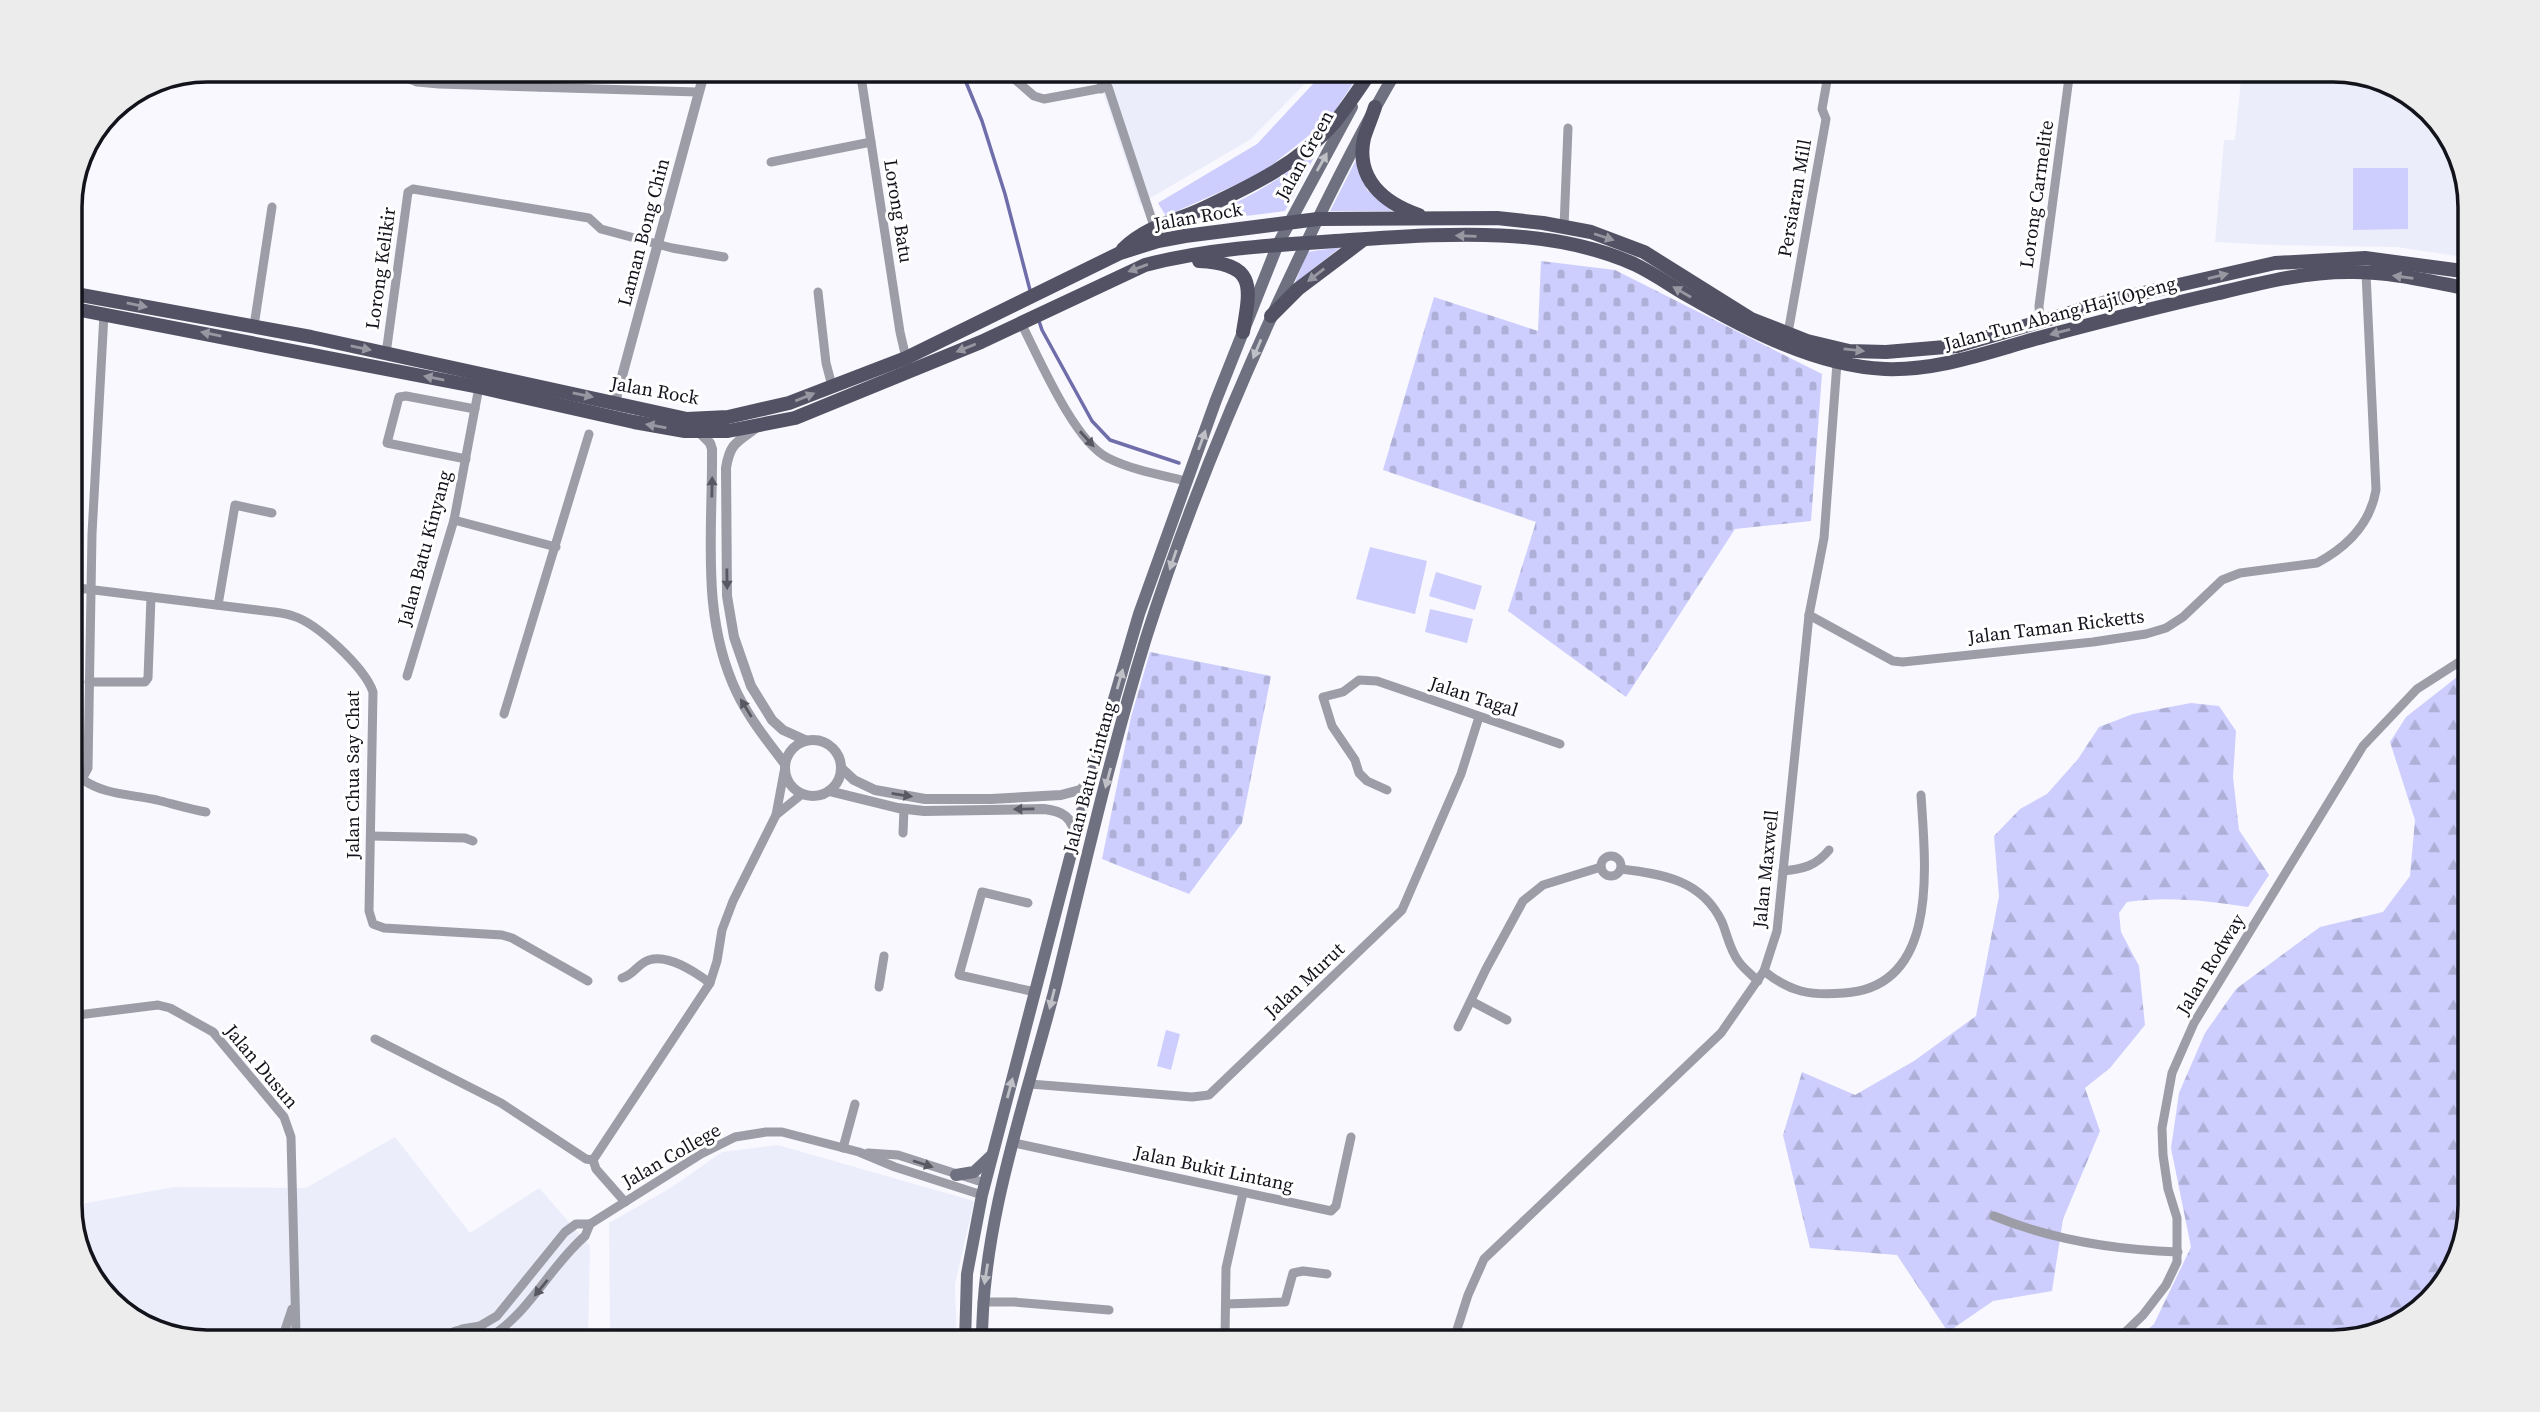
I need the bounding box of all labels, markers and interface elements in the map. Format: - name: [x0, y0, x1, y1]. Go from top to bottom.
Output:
- street label: Jalan Green: [1268, 105, 1339, 205]
- street label: Lorong Carmelite: [2013, 118, 2059, 270]
- street label: Persiaran Mill: [1771, 137, 1817, 259]
- one-way arrow: [1316, 152, 1328, 171]
- street label: Laman Bong Chin: [611, 155, 675, 309]
- street label: Lorong Batu: [878, 157, 920, 265]
- street label: Jalan Rock: [1151, 195, 1245, 237]
- street label: Lorong Kelikir: [359, 205, 401, 331]
- one-way arrow: [1454, 230, 1476, 241]
- one-way arrow: [1594, 232, 1615, 243]
- one-way arrow: [1128, 263, 1149, 274]
- one-way arrow: [1307, 268, 1325, 283]
- street label: Jalan Tun Abang Haji Openg: [1940, 269, 2179, 357]
- one-way arrow: [2207, 270, 2229, 281]
- one-way arrow: [2392, 271, 2414, 282]
- one-way arrow: [1672, 286, 1692, 298]
- one-way arrow: [126, 300, 148, 311]
- one-way arrow: [2049, 327, 2071, 338]
- one-way arrow: [200, 328, 222, 339]
- one-way arrow: [1251, 339, 1263, 359]
- one-way arrow: [955, 342, 976, 353]
- one-way arrow: [350, 343, 372, 354]
- one-way arrow: [1843, 345, 1865, 356]
- street label: Jalan Rock: [608, 369, 702, 411]
- one-way arrow: [423, 372, 445, 383]
- one-way arrow: [572, 390, 594, 401]
- one-way arrow: [795, 391, 816, 402]
- one-way arrow: [645, 420, 667, 431]
- one-way arrow: [1079, 430, 1095, 448]
- one-way arrow: [1196, 430, 1207, 451]
- street label: Jalan Batu Kinyang: [390, 467, 457, 630]
- one-way arrow: [706, 476, 717, 498]
- one-way arrow: [1167, 550, 1178, 571]
- one-way arrow: [721, 568, 733, 590]
- street label: Jalan Taman Ricketts: [1965, 602, 2146, 650]
- one-way arrow: [1115, 668, 1125, 689]
- street label: Jalan Tagal: [1425, 669, 1522, 723]
- street label: Jalan Chua Say Chat: [339, 690, 365, 860]
- one-way arrow: [739, 698, 752, 717]
- street label: Jalan Batu Lintang: [1056, 698, 1122, 857]
- one-way arrow: [1102, 768, 1113, 790]
- one-way arrow: [891, 790, 913, 801]
- one-way arrow: [1013, 804, 1035, 815]
- street label: Jalan Maxwell: [1746, 808, 1784, 930]
- street label: Jalan Rodway: [2169, 908, 2251, 1020]
- street label: Jalan Murut: [1258, 936, 1350, 1024]
- one-way arrow: [1046, 988, 1057, 1010]
- street label: Jalan Dusun: [218, 1018, 305, 1114]
- one-way arrow: [1005, 1076, 1016, 1098]
- street label: Jalan College: [616, 1116, 725, 1194]
- street label: Jalan Bukit Lintang: [1131, 1138, 1296, 1198]
- one-way arrow: [912, 1159, 933, 1169]
- one-way arrow: [980, 1263, 991, 1285]
- one-way arrow: [534, 1278, 549, 1296]

